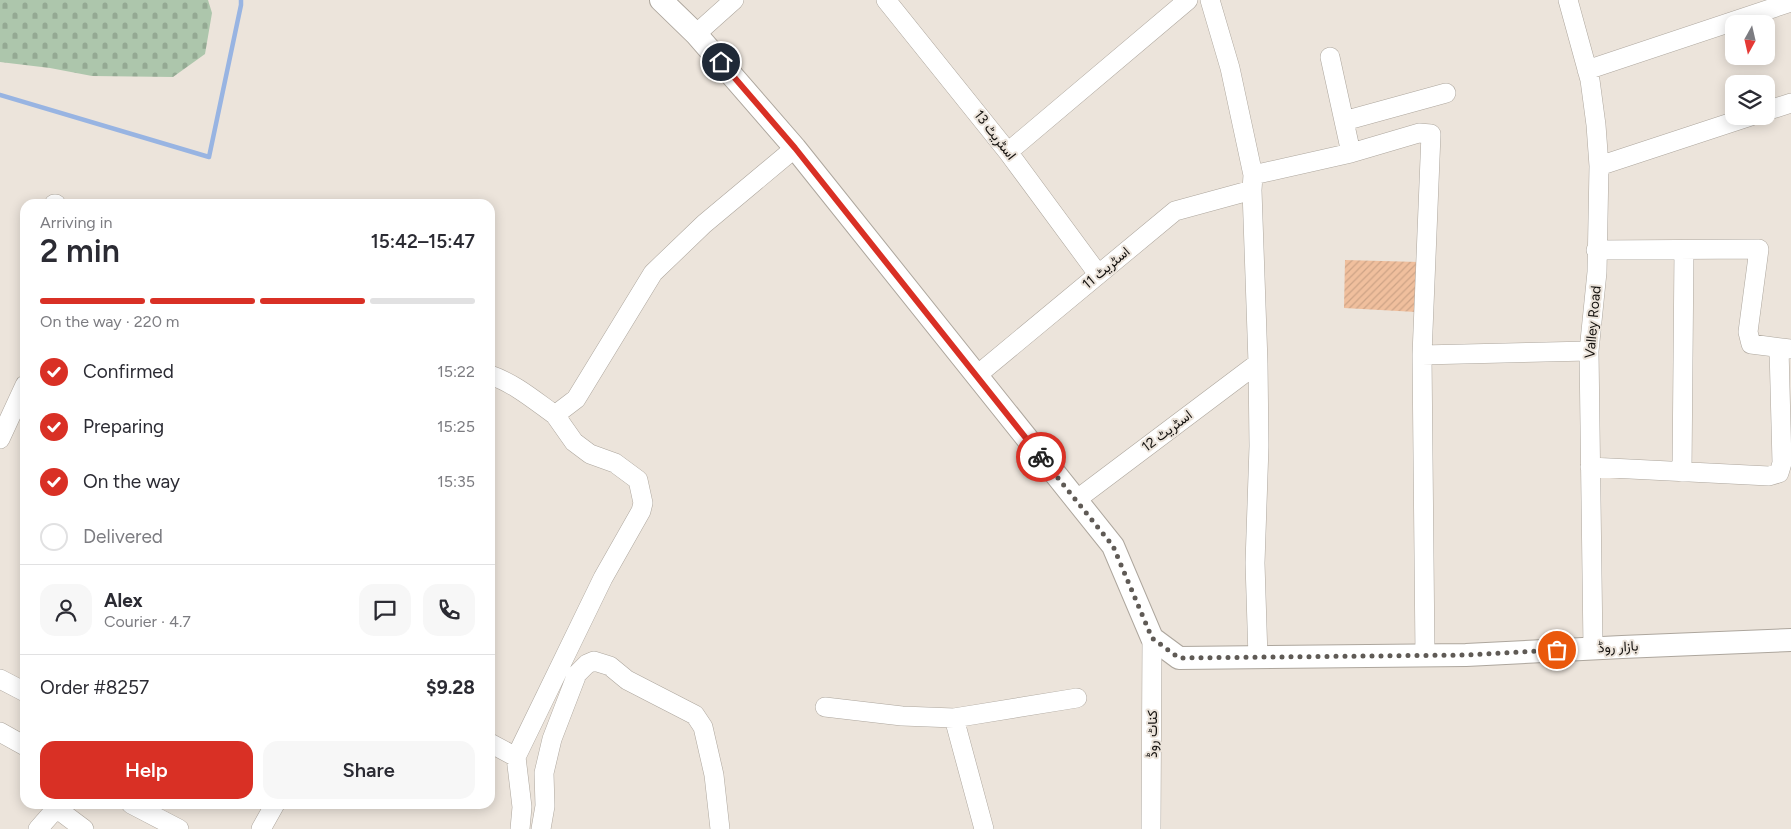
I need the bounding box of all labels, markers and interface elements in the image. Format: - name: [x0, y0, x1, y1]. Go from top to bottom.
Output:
- north arrow: [1725, 15, 1775, 65]
- map controls: [1725, 15, 1775, 125]
- pin: [700, 41, 742, 83]
- icon: home: [707, 48, 735, 76]
- button: layers: [1725, 75, 1775, 125]
- street label: اسٹریٹ 13: [970, 107, 1020, 163]
- text: Arriving in: [40, 213, 112, 232]
- text: 15:42–15:47: [371, 230, 475, 253]
- text: 2 min: [40, 232, 120, 270]
- street label: اسٹریٹ 11: [1079, 243, 1133, 293]
- street label: Valley Road: [1581, 285, 1605, 359]
- text: On the way · 220 m: [40, 312, 179, 331]
- icon: check: [40, 358, 68, 386]
- text: Confirmed: [83, 360, 174, 383]
- text: 15:22: [437, 362, 475, 381]
- street label: اسٹریٹ 12: [1138, 407, 1196, 455]
- icon: check: [40, 413, 68, 441]
- text: Preparing: [83, 415, 164, 438]
- text: 15:25: [437, 417, 475, 436]
- courier: [1016, 432, 1066, 482]
- icon: bike: [1027, 443, 1055, 471]
- icon: check: [40, 468, 68, 496]
- text: On the way: [83, 470, 180, 493]
- text: 15:35: [437, 472, 475, 491]
- text: Delivered: [83, 525, 163, 548]
- button: person: [40, 584, 92, 636]
- button: chat: [359, 584, 411, 636]
- button: phone: [423, 584, 475, 636]
- text: Alex: [104, 589, 143, 612]
- text: Courier · 4.7: [104, 612, 191, 631]
- pin: [1536, 629, 1578, 671]
- icon: bag: [1543, 636, 1571, 664]
- street label: بازار روڈ: [1597, 637, 1639, 657]
- text: Order #8257: [40, 676, 149, 699]
- text: $9.28: [426, 676, 475, 699]
- street label: کناٹ روڈ: [1144, 710, 1161, 758]
- button: Help: [40, 741, 253, 799]
- button: Share: [263, 741, 475, 799]

